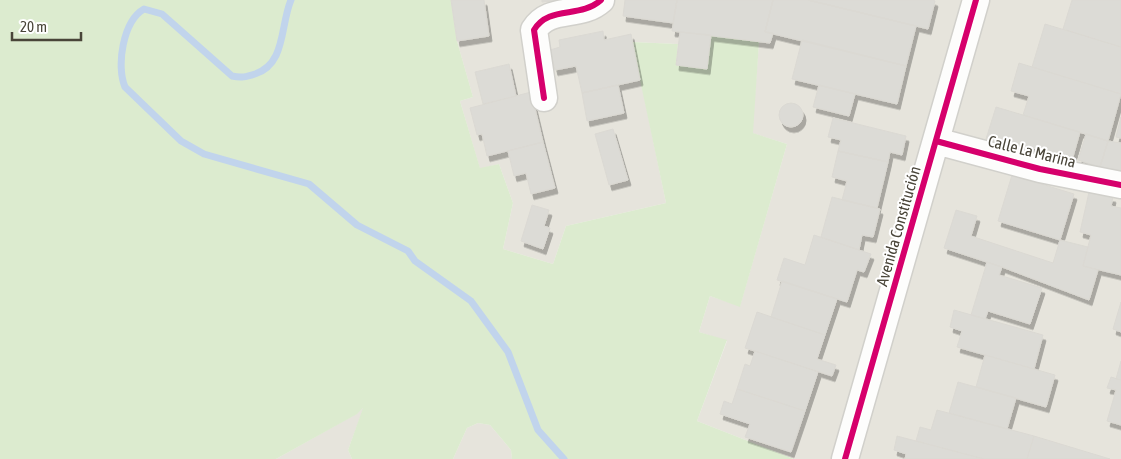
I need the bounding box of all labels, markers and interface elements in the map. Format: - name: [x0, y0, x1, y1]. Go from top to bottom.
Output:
- scale bar: [12, 10, 81, 42]
- text: 20 m: [20, 18, 47, 35]
- street label: Calle La Marina: [986, 131, 1078, 171]
- street label: Avenida Constitución: [872, 164, 924, 288]

